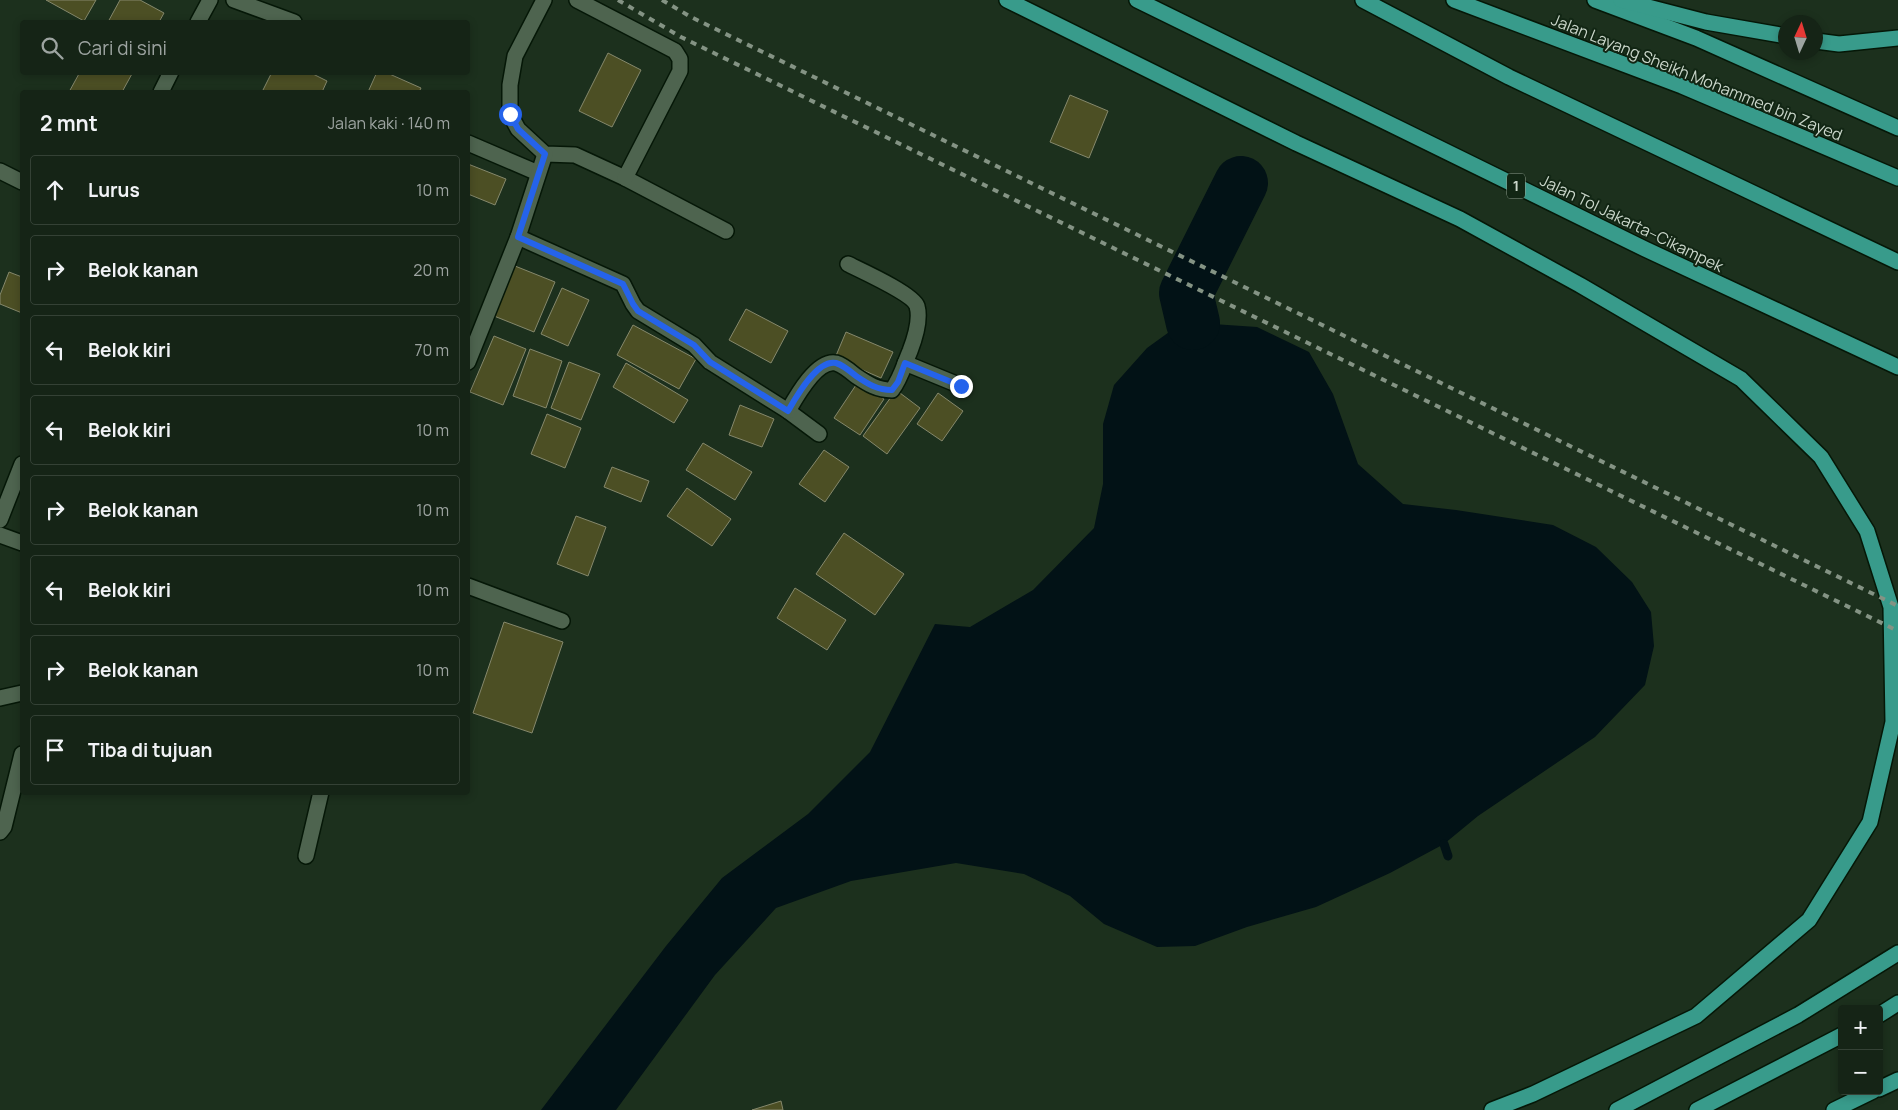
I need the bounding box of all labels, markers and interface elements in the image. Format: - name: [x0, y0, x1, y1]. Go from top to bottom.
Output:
- street label: Jalan Layang Sheikh Mohammed bin Zayed: [1548, 8, 1846, 146]
- north arrow: [1778, 15, 1823, 60]
- search box: [20, 20, 470, 75]
- icon: search: [38, 34, 66, 62]
- text: Cari di sini: [78, 35, 167, 61]
- route start: [499, 103, 522, 126]
- text: 2 mnt: [40, 109, 98, 137]
- text: Jalan kaki · 140 m: [328, 112, 450, 134]
- street label: Jalan Tol Jakarta–Cikampek: [1537, 169, 1728, 278]
- road number: 1: [1507, 174, 1525, 198]
- icon: ahead: [41, 176, 69, 204]
- text: Lurus: [88, 177, 140, 203]
- text: 10 m: [416, 179, 449, 201]
- icon: right: [41, 256, 69, 284]
- text: Belok kanan: [88, 257, 198, 283]
- text: 20 m: [413, 259, 449, 281]
- icon: left: [41, 336, 69, 364]
- text: Belok kiri: [88, 337, 171, 363]
- text: 70 m: [414, 339, 449, 361]
- route end: [950, 375, 973, 398]
- icon: left: [41, 416, 69, 444]
- text: Belok kiri: [88, 417, 171, 443]
- text: 10 m: [416, 419, 449, 441]
- icon: right: [41, 496, 69, 524]
- text: Belok kanan: [88, 497, 198, 523]
- text: 10 m: [416, 499, 449, 521]
- icon: left: [41, 576, 69, 604]
- text: Belok kiri: [88, 577, 171, 603]
- text: 10 m: [416, 579, 449, 601]
- icon: right: [41, 656, 69, 684]
- text: Belok kanan: [88, 657, 198, 683]
- text: 10 m: [416, 659, 449, 681]
- icon: arrive: [41, 736, 69, 764]
- text: Tiba di tujuan: [88, 737, 212, 763]
- map controls: [1838, 1005, 1883, 1095]
- button: +: [1838, 1005, 1883, 1050]
- button: −: [1838, 1050, 1883, 1095]

